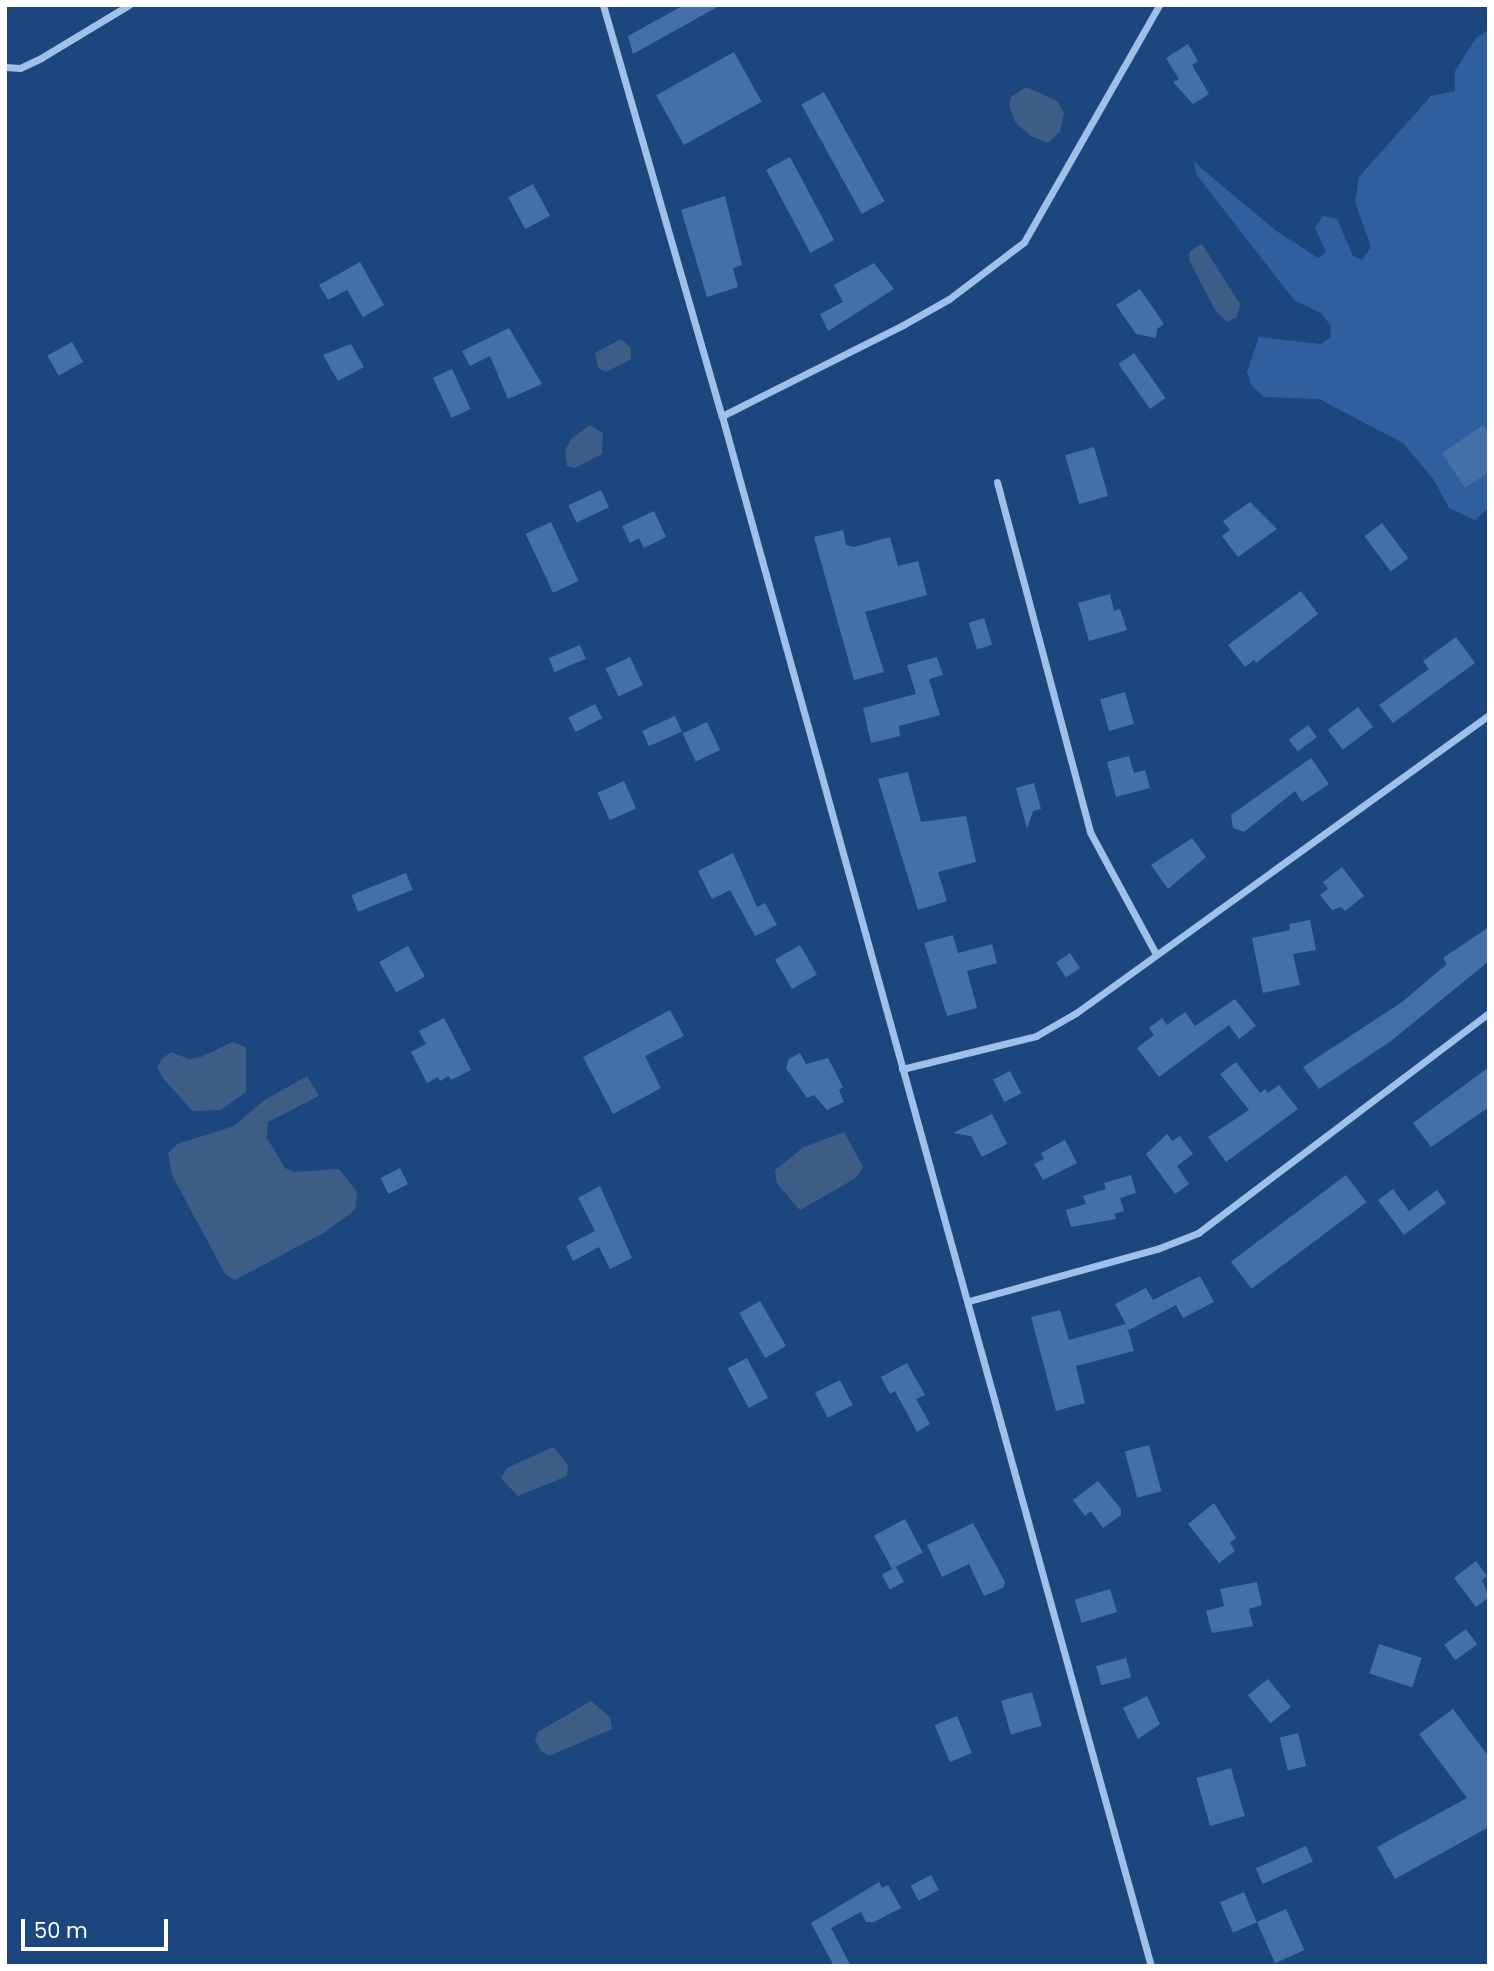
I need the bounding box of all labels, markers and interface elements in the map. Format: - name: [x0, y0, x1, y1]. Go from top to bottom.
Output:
- scale bar: [24, 1904, 172, 1948]
- text: 50 m: [34, 1916, 88, 1945]

